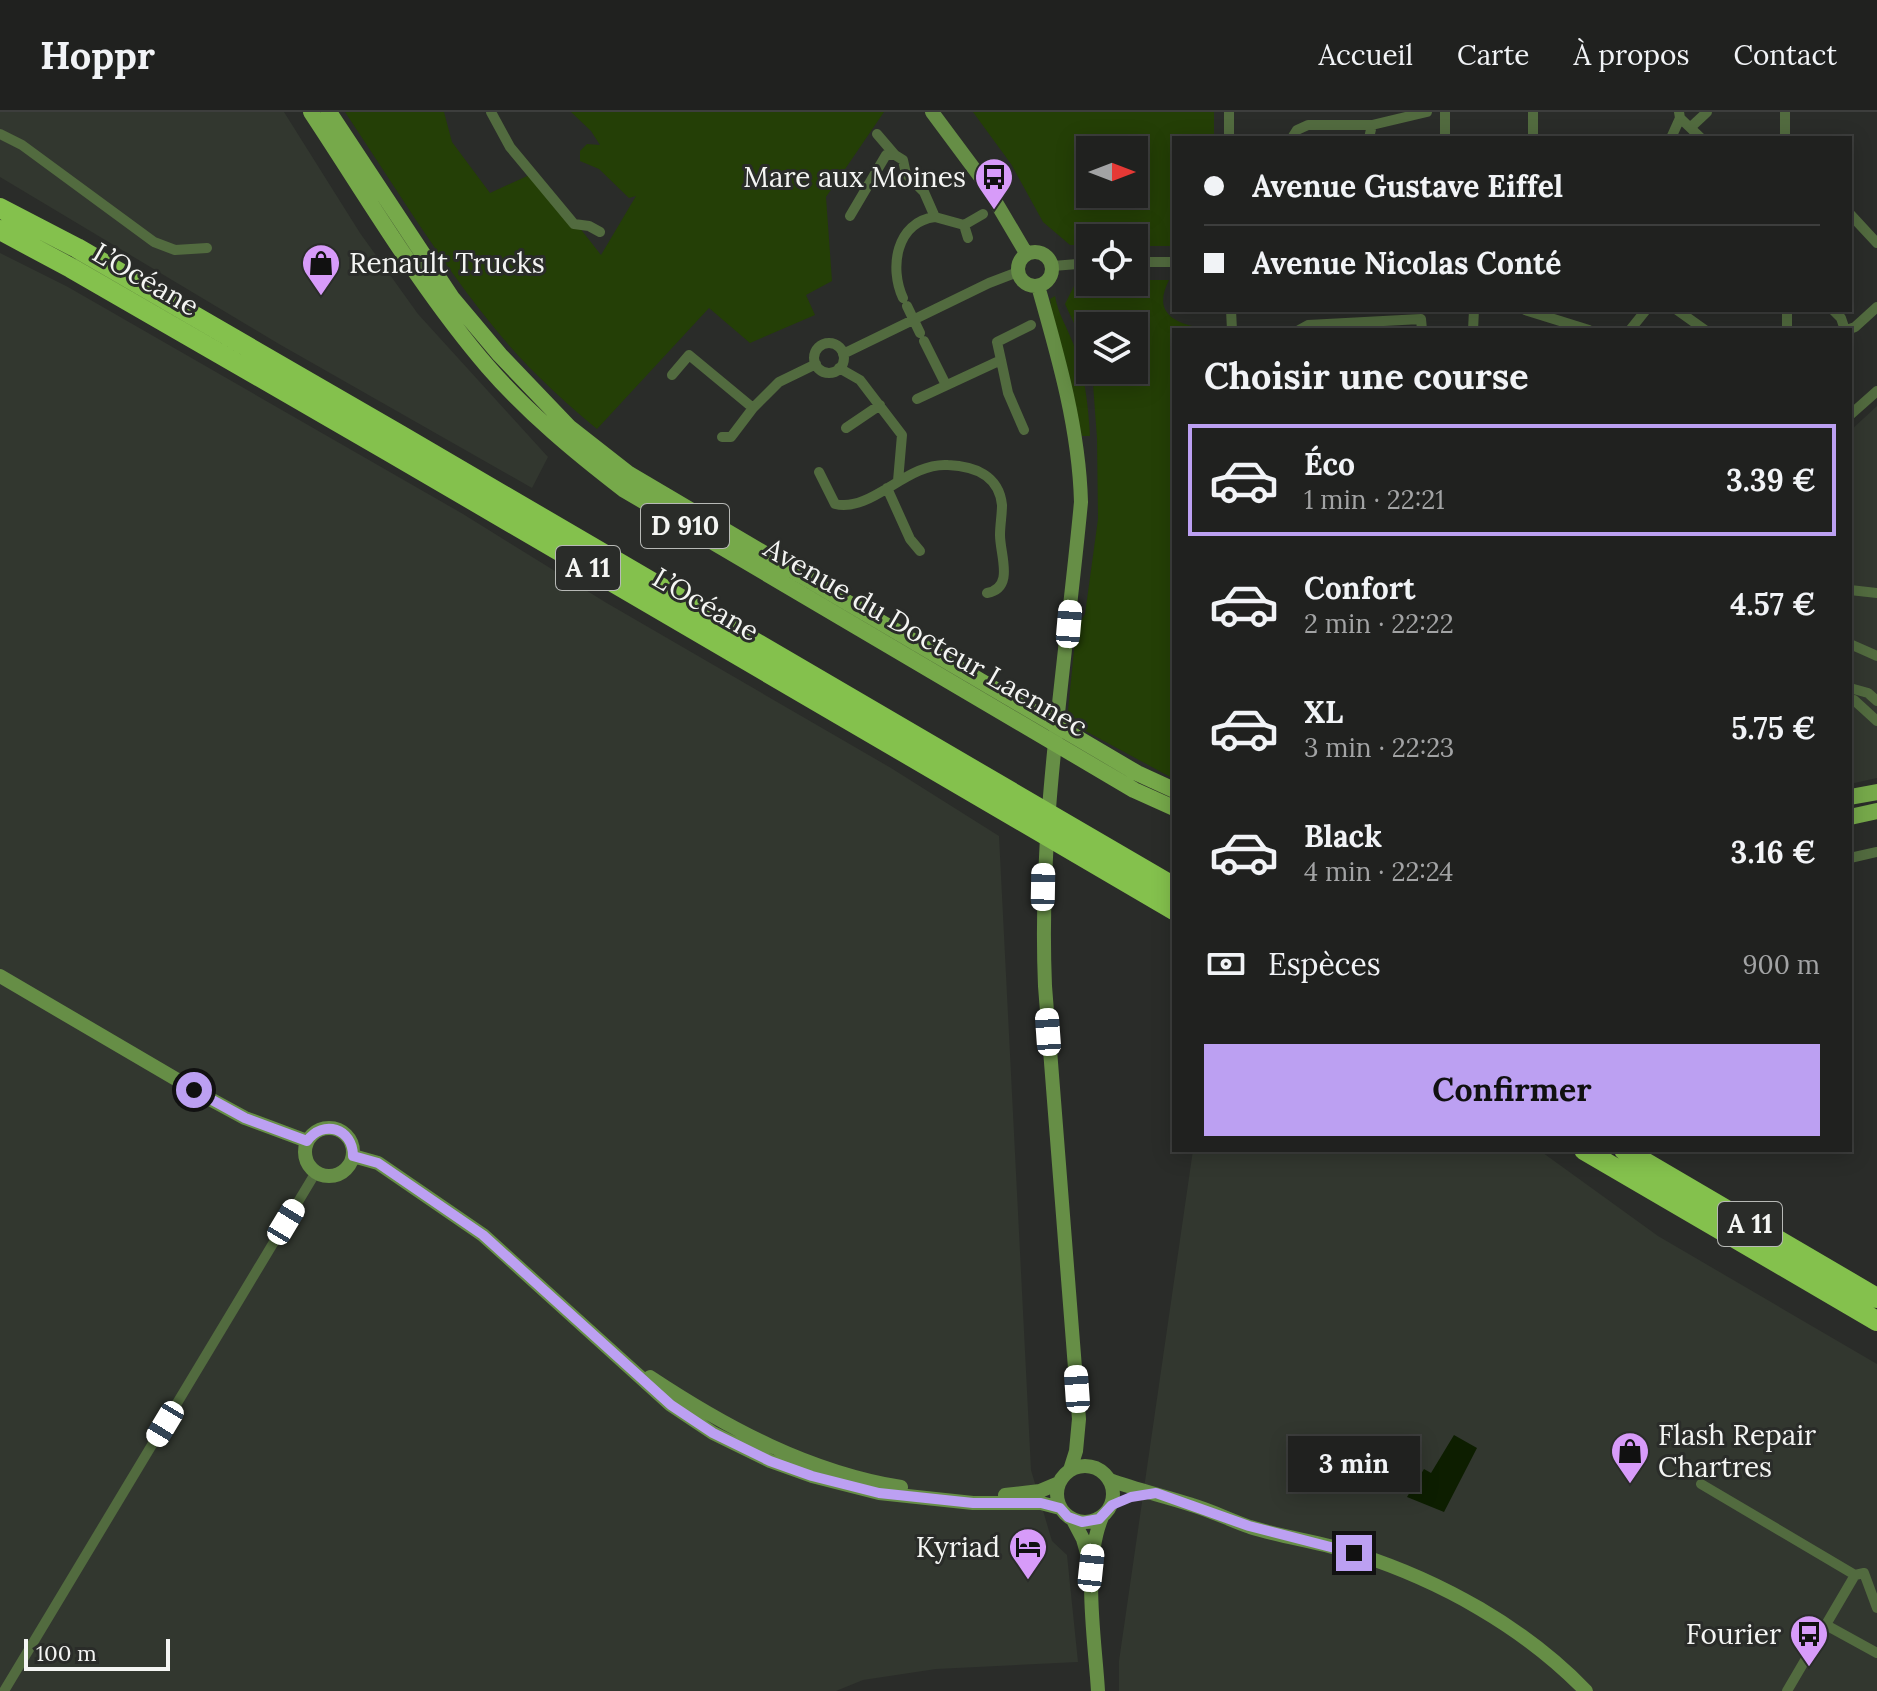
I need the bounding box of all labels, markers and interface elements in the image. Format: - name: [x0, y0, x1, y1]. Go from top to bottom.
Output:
- text: Hoppr: [40, 31, 155, 79]
- text: Accueil: [1319, 37, 1413, 73]
- text: Carte: [1457, 37, 1529, 73]
- text: À propos: [1573, 37, 1689, 73]
- text: Contact: [1733, 37, 1837, 73]
- north arrow: [1076, 136, 1148, 208]
- map controls: [1076, 136, 1148, 384]
- bus stop icon: Mare aux Moines: [973, 156, 1015, 211]
- place label: Mare aux Moines: [743, 159, 966, 195]
- text: Avenue Gustave Eiffel: [1252, 167, 1563, 205]
- button: locate: [1076, 224, 1148, 296]
- street label: L’Océane: [86, 234, 206, 324]
- shop icon: Renault Trucks: [300, 242, 342, 297]
- text: Avenue Nicolas Conté: [1252, 244, 1561, 282]
- place label: Renault Trucks: [349, 245, 545, 281]
- button: layers: [1076, 312, 1148, 384]
- text: Choisir une course: [1204, 353, 1529, 399]
- icon: car: [1208, 444, 1280, 516]
- text: Éco: [1304, 445, 1355, 483]
- text: 3.39 €: [1726, 461, 1816, 499]
- text: 1 min · 22:21: [1304, 483, 1445, 516]
- road number: D 910: [641, 504, 729, 548]
- street label: Avenue du Docteur Laennec: [757, 529, 1094, 745]
- road number: A 11: [556, 546, 620, 590]
- street label: L’Océane: [646, 559, 766, 649]
- icon: car: [1208, 568, 1280, 640]
- text: Confort: [1304, 569, 1415, 607]
- text: 4.57 €: [1730, 585, 1816, 623]
- car: [1055, 599, 1083, 649]
- text: 2 min · 22:22: [1304, 607, 1454, 640]
- icon: car: [1208, 692, 1280, 764]
- text: XL: [1304, 693, 1343, 731]
- text: 5.75 €: [1731, 709, 1816, 747]
- text: 3 min · 22:23: [1304, 731, 1454, 764]
- icon: car: [1208, 816, 1280, 888]
- text: Black: [1304, 817, 1382, 855]
- text: 3.16 €: [1731, 833, 1816, 871]
- text: 4 min · 22:24: [1304, 855, 1453, 888]
- car: [1031, 863, 1055, 911]
- icon: cash: [1204, 942, 1248, 986]
- text: Espèces: [1268, 945, 1381, 983]
- text: 900 m: [1743, 948, 1820, 981]
- car: [1034, 1007, 1062, 1057]
- button: Confirmer: [1204, 1044, 1820, 1136]
- route start: [176, 1072, 212, 1108]
- car: [263, 1195, 309, 1249]
- road number: A 11: [1718, 1202, 1782, 1246]
- car: [1063, 1364, 1091, 1414]
- car: [142, 1397, 188, 1451]
- place label: Flash Repair Chartres: [1658, 1417, 1816, 1485]
- shop icon: Flash Repair Chartres: [1609, 1430, 1651, 1485]
- callout: 3 min: [1288, 1437, 1420, 1493]
- text: 3 min: [1319, 1447, 1389, 1480]
- hotel icon: Kyriad: [1007, 1526, 1049, 1581]
- place label: Kyriad: [916, 1529, 1000, 1565]
- route end: [1336, 1535, 1372, 1571]
- car: [1077, 1543, 1105, 1593]
- bus stop icon: Fourier: [1788, 1613, 1830, 1668]
- place label: Fourier: [1686, 1616, 1781, 1652]
- scale bar: [24, 1635, 170, 1671]
- text: 100 m: [36, 1639, 97, 1667]

